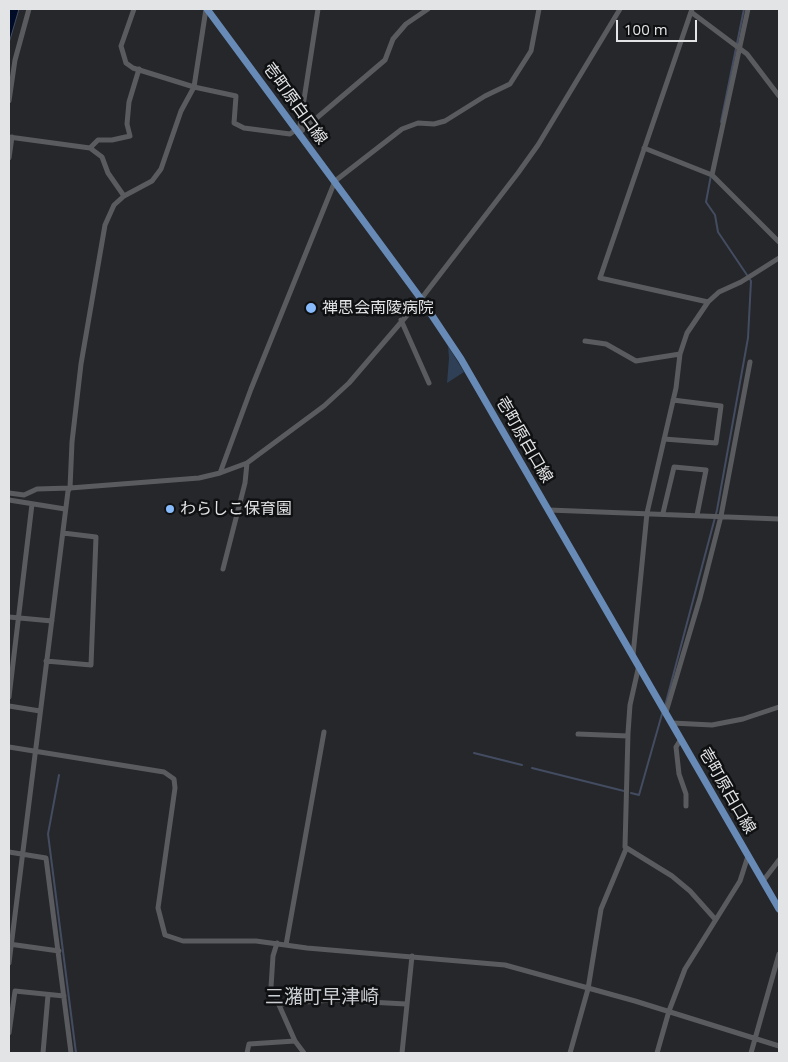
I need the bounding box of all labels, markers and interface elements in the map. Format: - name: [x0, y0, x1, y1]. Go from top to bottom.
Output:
- scale bar: [618, 10, 699, 42]
- text: 100 m: [624, 19, 668, 39]
- street label: 壱町原白口線: [259, 60, 331, 148]
- place label: 禅思会南陵病院: [322, 298, 434, 318]
- marker: 禅思会南陵病院: [304, 301, 318, 315]
- street label: 壱町原白口線: [492, 394, 556, 486]
- place label: わらしこ保育園: [180, 499, 292, 519]
- marker: わらしこ保育園: [164, 503, 176, 515]
- street label: 壱町原白口線: [695, 745, 759, 837]
- district label: 三潴町早津崎: [265, 987, 379, 1009]

